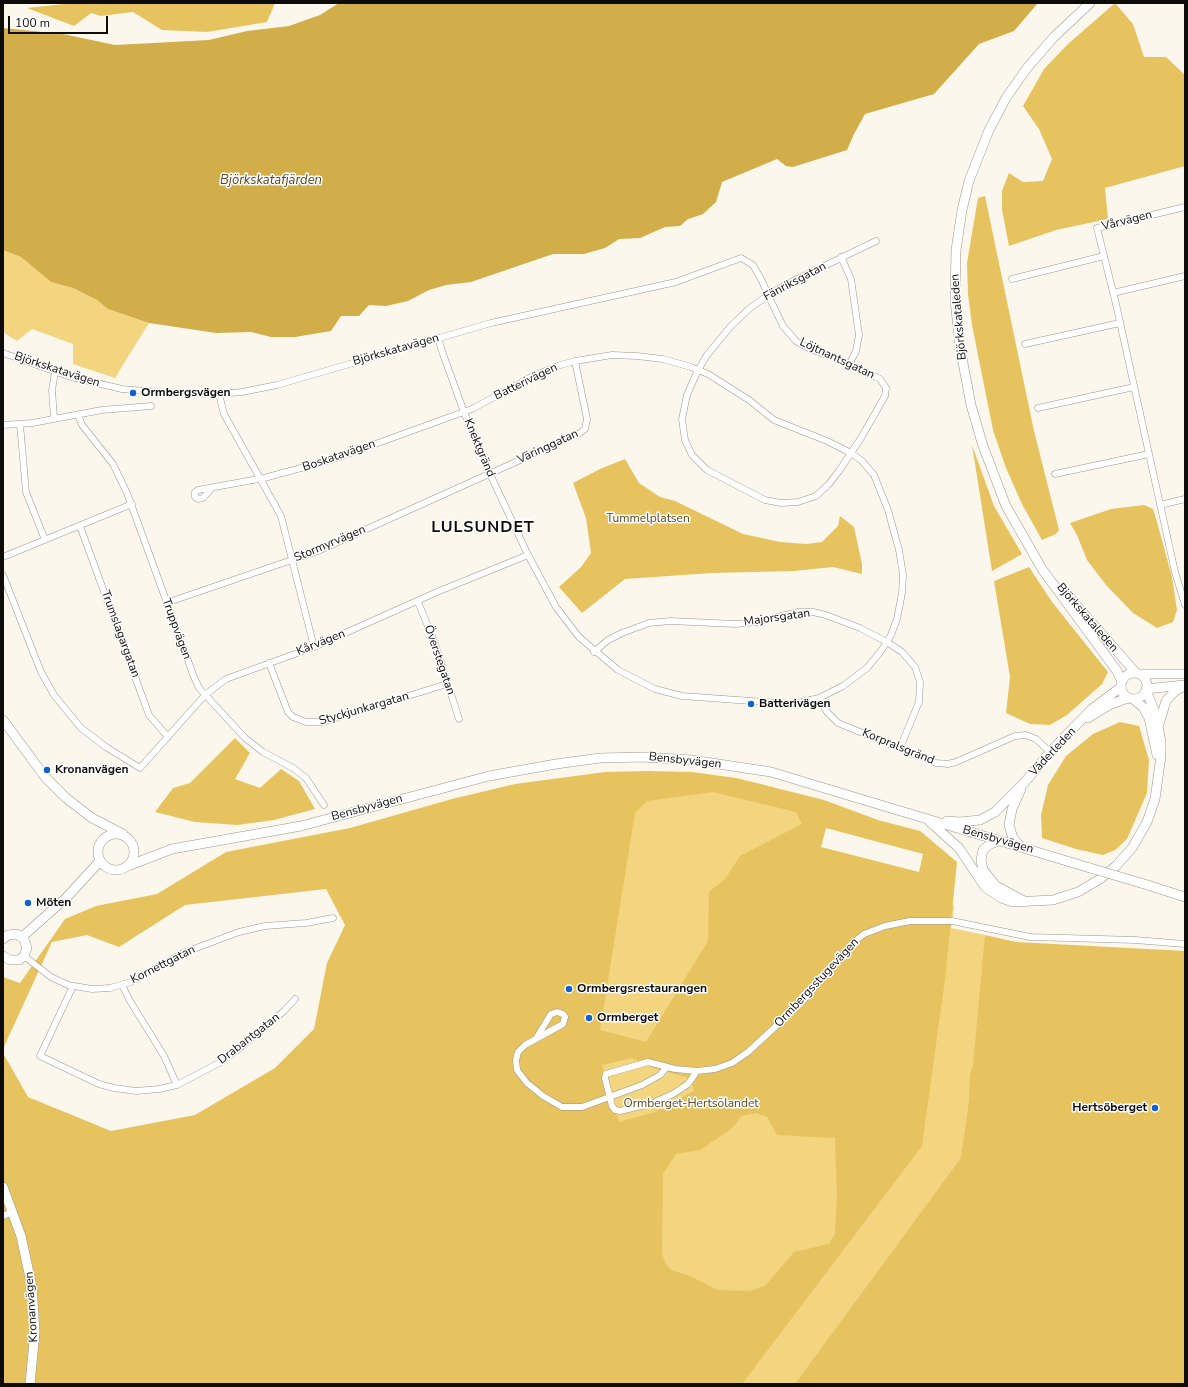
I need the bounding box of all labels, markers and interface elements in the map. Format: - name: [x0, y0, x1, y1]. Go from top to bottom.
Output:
- scale bar: [10, 8, 110, 34]
- text: 100 m: [15, 15, 50, 31]
- water label: Björkskatafjärden: [220, 173, 322, 189]
- street label: Vårvägen: [1100, 208, 1154, 234]
- street label: Fänriksgatan: [761, 259, 829, 305]
- street label: Björkskataleden: [948, 273, 970, 361]
- street label: Björkskatavägen: [351, 331, 441, 369]
- street label: Löjtnantsgatan: [797, 335, 877, 383]
- street label: Björkskatavägen: [12, 349, 102, 391]
- street label: Batterivägen: [492, 360, 560, 404]
- place label: Ormbergsvägen: [141, 386, 230, 400]
- marker: Ormbergsvägen: [128, 388, 138, 398]
- street label: Knektgränd: [460, 417, 498, 479]
- street label: Väringgatan: [515, 427, 581, 467]
- street label: Boskatavägen: [301, 437, 377, 475]
- park label: Tummelplatsen: [606, 512, 690, 526]
- district label: LULSUNDET: [431, 518, 535, 538]
- street label: Stormyrvägen: [292, 522, 368, 566]
- street label: Björkskataleden: [1053, 581, 1121, 655]
- street label: Trumslagargatan: [98, 588, 142, 680]
- street label: Truppvägen: [158, 597, 194, 661]
- street label: Majorsgatan: [743, 606, 811, 630]
- street label: Överstegatan: [420, 623, 458, 697]
- street label: Kårvägen: [295, 627, 347, 659]
- street label: Styckjunkargatan: [317, 689, 411, 729]
- place label: Batterivägen: [759, 697, 830, 711]
- marker: Batterivägen: [746, 699, 756, 709]
- street label: Väderleden: [1027, 725, 1079, 779]
- street label: Korpralsgränd: [860, 726, 936, 768]
- street label: Bensbyvägen: [648, 750, 722, 772]
- place label: Kronanvägen: [55, 763, 129, 777]
- marker: Kronanvägen: [42, 765, 52, 775]
- street label: Bensbyvägen: [330, 792, 404, 824]
- street label: Bensbyvägen: [961, 823, 1035, 857]
- place label: Möten: [36, 896, 71, 910]
- marker: Möten: [23, 898, 33, 908]
- street label: Ormbergsstugevägen: [772, 935, 862, 1031]
- street label: Kornettgatan: [128, 943, 198, 987]
- place label: Ormbergsrestaurangen: [577, 982, 707, 996]
- marker: Ormbergsrestaurangen: [564, 984, 574, 994]
- street label: Drabantgatan: [215, 1010, 283, 1068]
- place label: Ormberget: [597, 1011, 658, 1025]
- marker: Ormberget: [584, 1013, 594, 1023]
- park label: Ormberget-Hertsölandet: [623, 1097, 759, 1111]
- place label: Hertsöberget: [1072, 1101, 1147, 1115]
- marker: Hertsöberget: [1150, 1103, 1160, 1113]
- street label: Kronanvägen: [22, 1271, 42, 1343]

